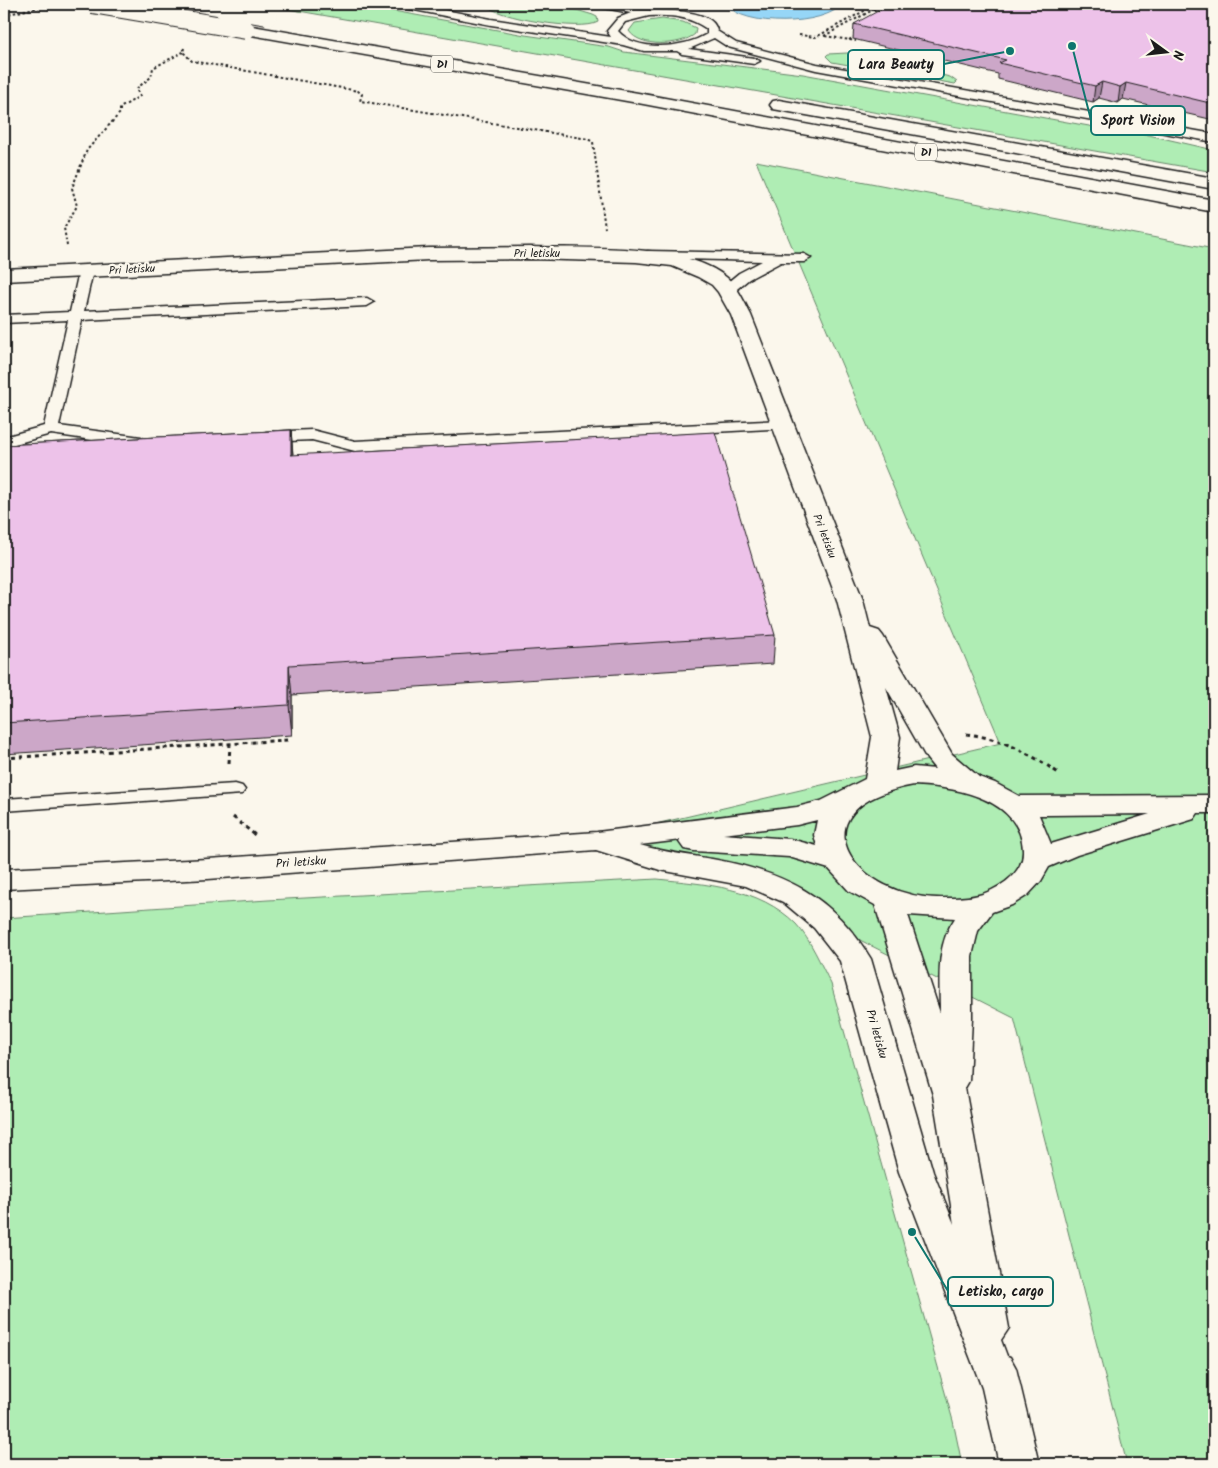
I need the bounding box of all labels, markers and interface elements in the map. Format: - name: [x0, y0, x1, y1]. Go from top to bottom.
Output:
- north arrow: [1140, 28, 1190, 78]
- text: N: [1166, 48, 1189, 62]
- callout: Lara Beauty: [848, 50, 944, 79]
- text: Lara Beauty: [858, 54, 934, 76]
- road number: D1: [431, 56, 453, 72]
- callout: Sport Vision: [1091, 106, 1185, 135]
- text: Sport Vision: [1101, 110, 1175, 132]
- road number: D1: [915, 144, 937, 160]
- street label: Pri letisku: [514, 245, 561, 263]
- street label: Pri letisku: [108, 260, 156, 280]
- street label: Pri letisku: [807, 512, 841, 562]
- street label: Pri letisku: [275, 851, 327, 874]
- street label: Pri letisku: [860, 1007, 893, 1061]
- callout: Letisko, cargo: [948, 1277, 1053, 1306]
- text: Letisko, cargo: [958, 1281, 1044, 1303]

